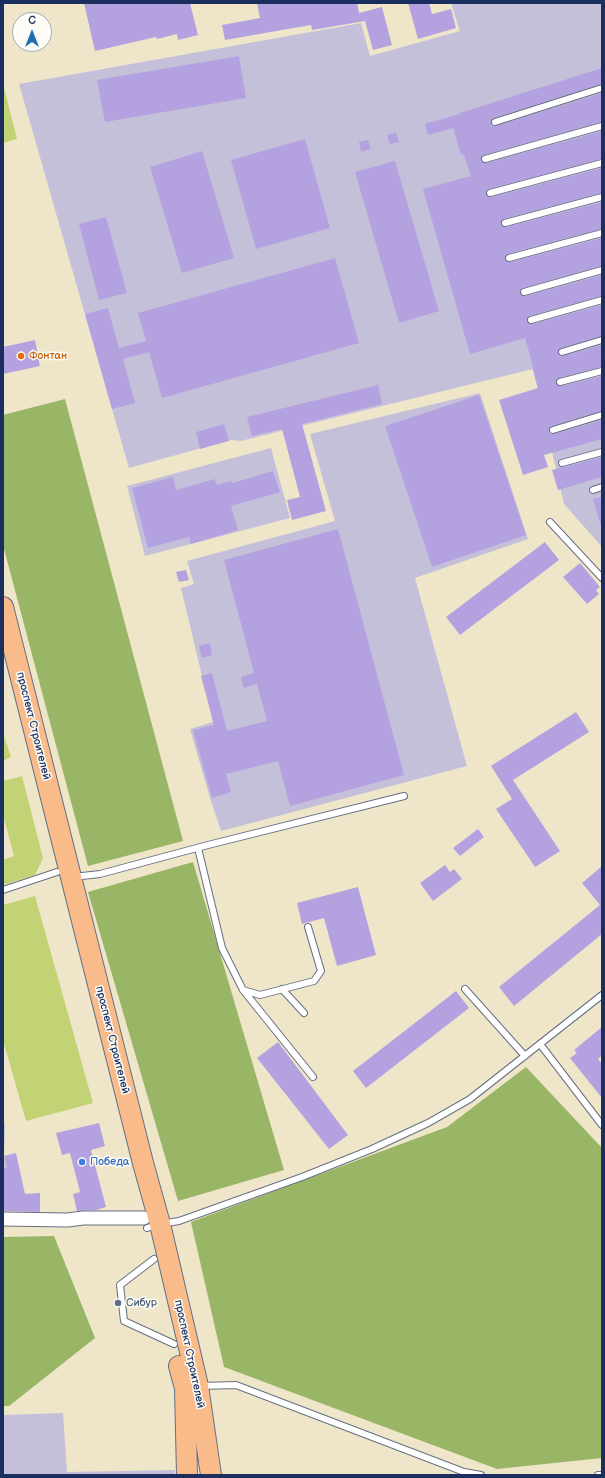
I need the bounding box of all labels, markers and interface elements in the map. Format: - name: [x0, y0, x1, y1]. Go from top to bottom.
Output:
- north arrow: [12, 12, 52, 52]
- text: С: [28, 14, 36, 27]
- place label: Фонтан: [29, 349, 67, 363]
- marker: Фонтан: [16, 351, 26, 361]
- street label: проспект Строителей: [13, 671, 53, 781]
- street label: проспект Строителей: [92, 985, 132, 1095]
- place label: Победа: [90, 1155, 129, 1169]
- marker: Победа: [77, 1157, 87, 1167]
- place label: Сибур: [126, 1296, 157, 1310]
- marker: Сибур: [113, 1298, 123, 1308]
- street label: проспект Строителей: [171, 1298, 207, 1410]

